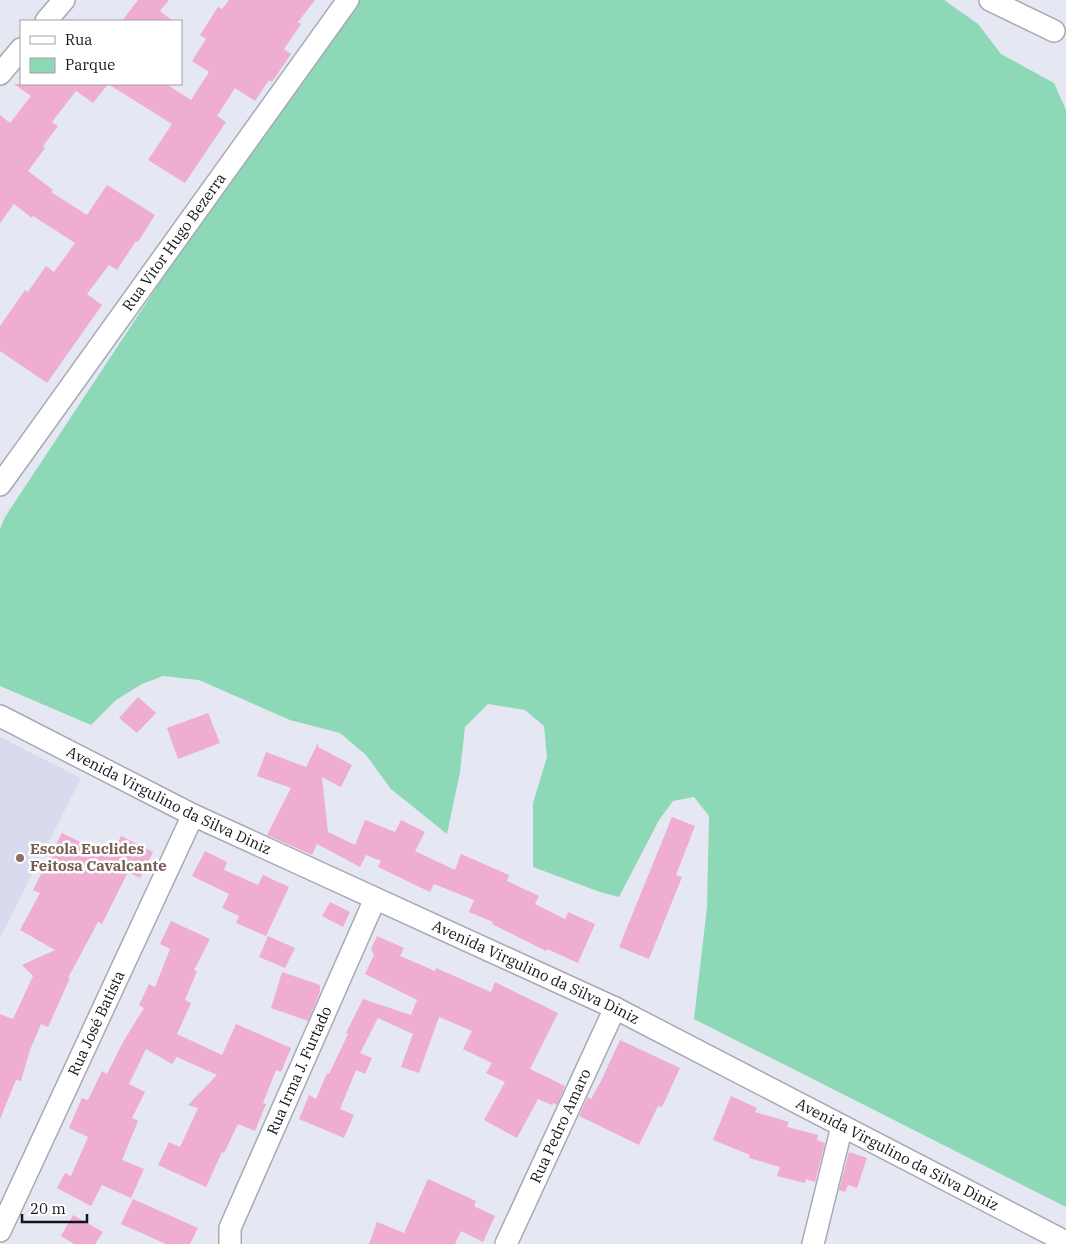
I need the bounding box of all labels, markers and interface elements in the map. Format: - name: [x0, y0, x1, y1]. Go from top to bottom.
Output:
- legend: [20, 20, 182, 85]
- text: Rua: [65, 30, 92, 49]
- text: Parque: [65, 55, 115, 74]
- street label: Rua Vitor Hugo Bezerra: [118, 169, 230, 315]
- street label: Avenida Virgulino da Silva Diniz: [64, 742, 275, 859]
- place label: Escola Euclides Feitosa Cavalcante: [30, 839, 167, 875]
- marker: Escola Euclides Feitosa Cavalcante: [14, 852, 26, 864]
- street label: Avenida Virgulino da Silva Diniz: [429, 916, 643, 1028]
- street label: Rua José Batista: [63, 967, 129, 1079]
- street label: Rua Irma J. Furtado: [262, 1003, 336, 1138]
- street label: Rua Pedro Amaro: [525, 1066, 595, 1186]
- street label: Avenida Virgulino da Silva Diniz: [793, 1094, 1002, 1215]
- scale bar: [22, 1192, 88, 1224]
- text: 20 m: [30, 1199, 66, 1218]

